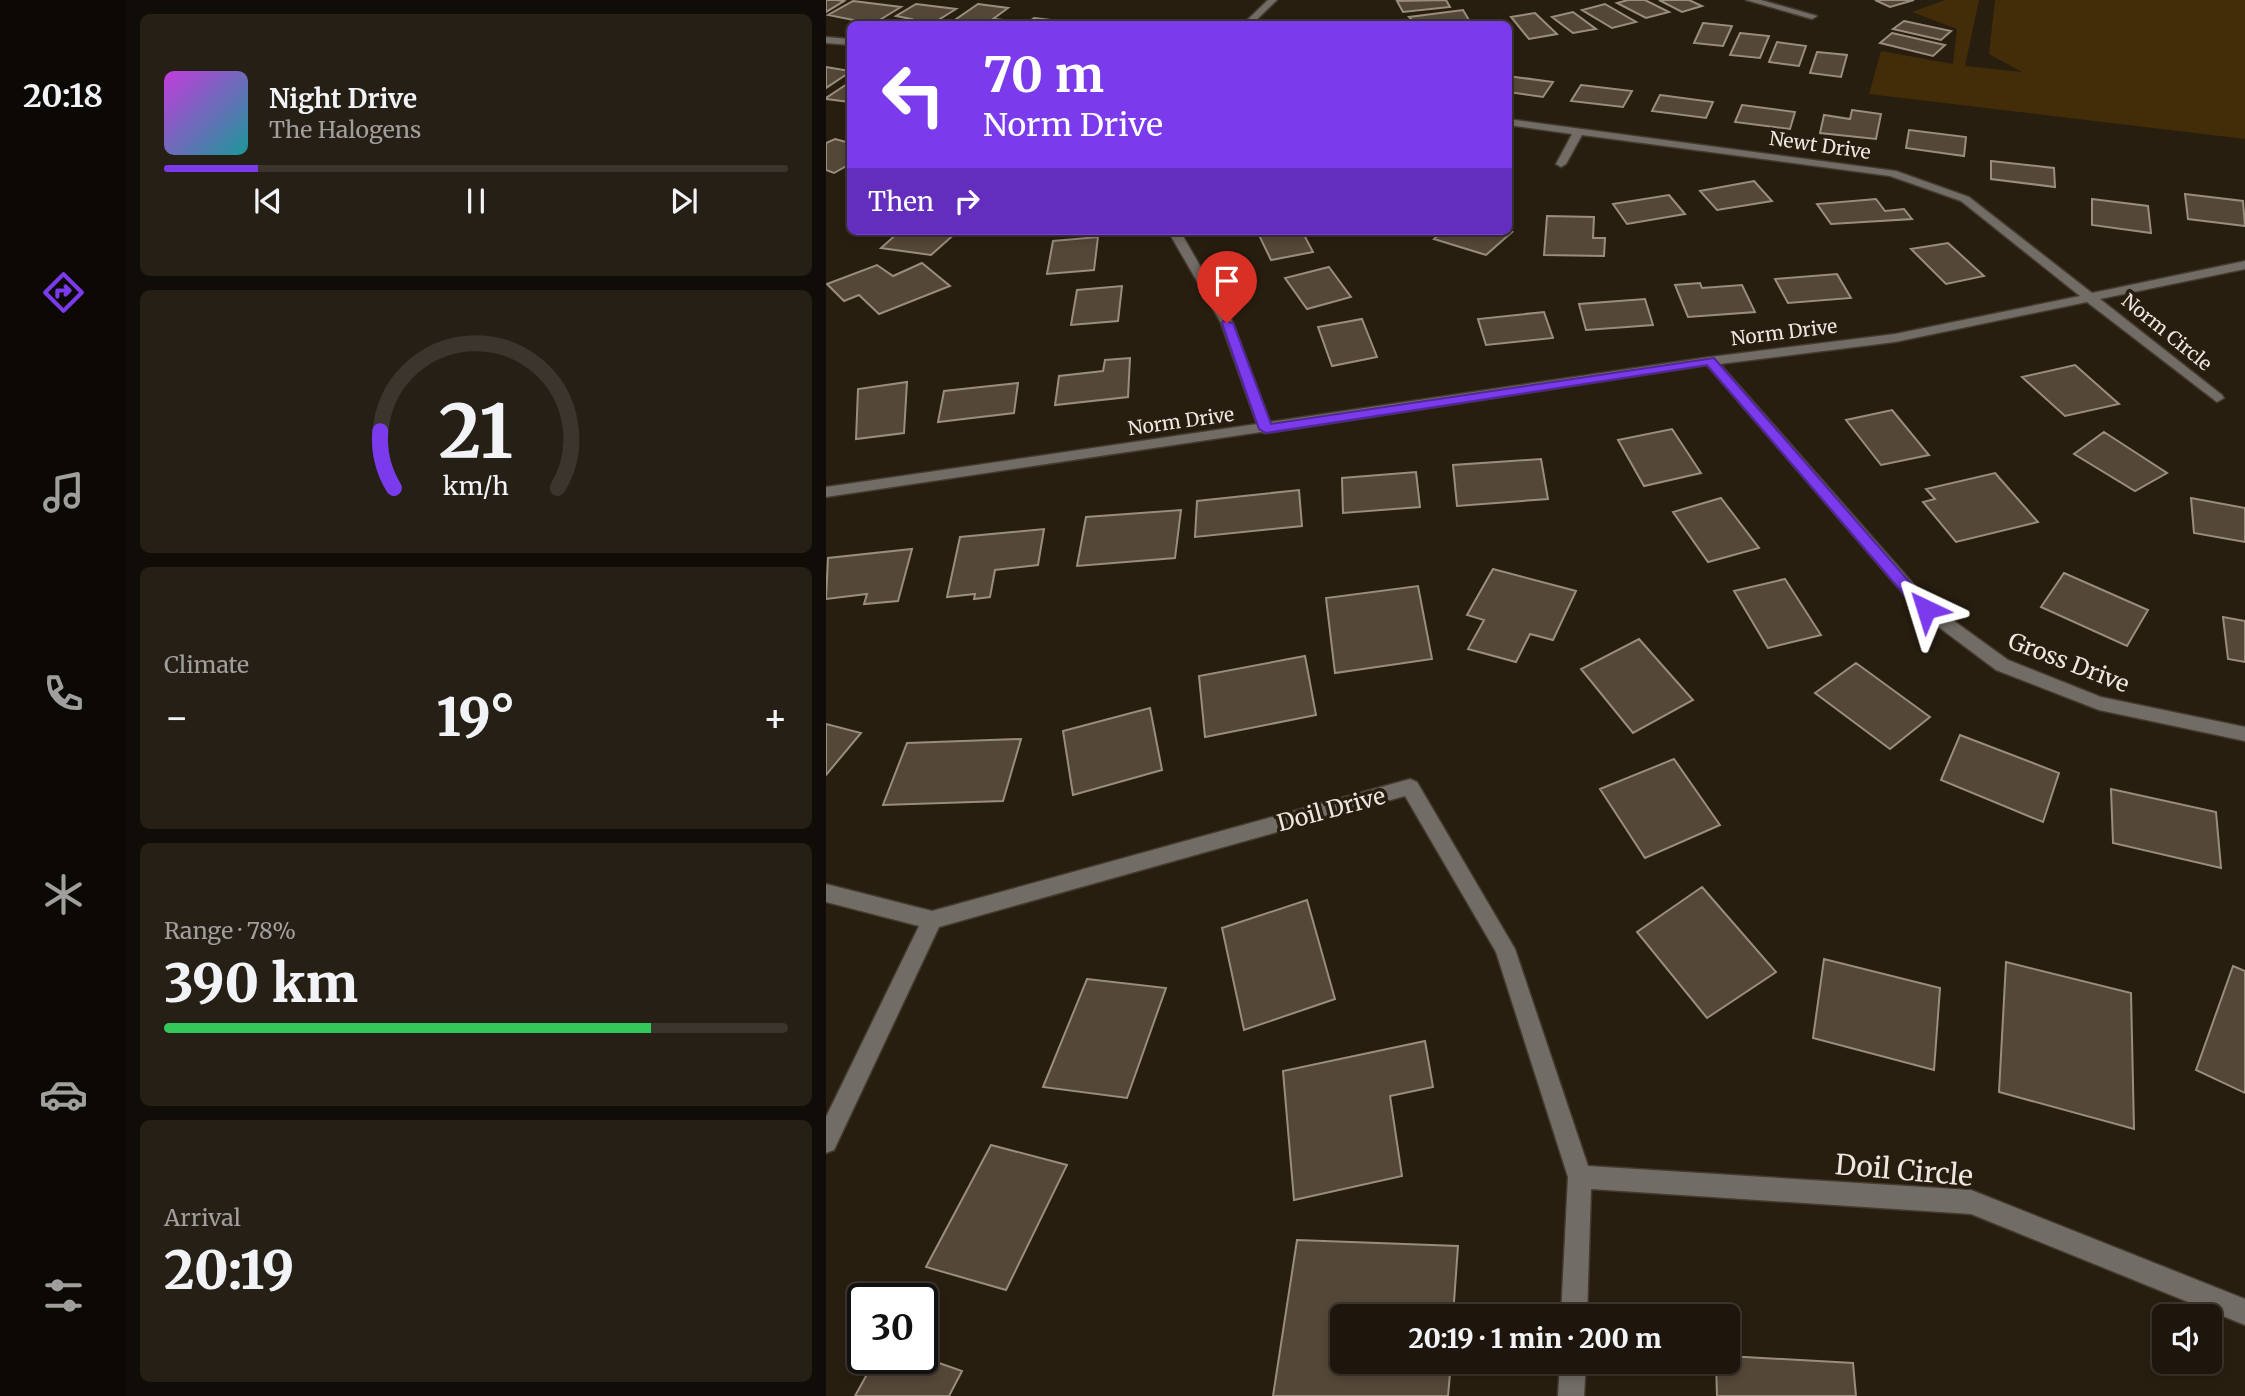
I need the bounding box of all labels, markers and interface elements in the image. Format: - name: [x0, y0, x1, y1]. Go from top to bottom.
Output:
- text: 70 m: [983, 44, 1104, 105]
- icon: left: [868, 49, 959, 140]
- text: 20:18: [23, 76, 103, 116]
- text: Night Drive: [269, 82, 417, 115]
- text: Norm Drive: [983, 105, 1163, 145]
- text: The Halogens: [269, 115, 421, 144]
- street label: Newt Drive: [1768, 126, 1872, 164]
- icon: previous: [249, 182, 287, 220]
- icon: pause: [457, 182, 495, 220]
- icon: next: [665, 182, 703, 220]
- icon: right: [948, 182, 986, 220]
- text: Then: [868, 185, 934, 218]
- pin: [1197, 251, 1257, 323]
- icon: arrive: [1208, 262, 1246, 300]
- icon: directions: [39, 268, 88, 317]
- street label: Norm Circle: [2117, 288, 2217, 376]
- street label: Norm Drive: [1730, 314, 1839, 350]
- text: 21: [439, 386, 513, 478]
- street label: Norm Drive: [1126, 402, 1236, 440]
- icon: music: [39, 468, 88, 517]
- text: km/h: [443, 469, 509, 501]
- position arrow: [1889, 572, 1963, 646]
- street label: Gross Drive: [2004, 626, 2134, 698]
- text: Climate: [164, 650, 249, 679]
- icon: phone: [39, 669, 88, 718]
- text: 19°: [437, 685, 515, 750]
- text: −: [164, 694, 189, 741]
- text: +: [763, 694, 788, 741]
- street label: Doil Drive: [1274, 781, 1388, 837]
- icon: climate: [39, 870, 88, 919]
- text: Range · 78%: [164, 916, 296, 945]
- text: 390 km: [164, 951, 358, 1016]
- icon: car: [39, 1070, 88, 1119]
- street label: Doil Circle: [1834, 1146, 1974, 1194]
- text: Arrival: [164, 1203, 241, 1232]
- text: 20:19: [164, 1238, 294, 1303]
- icon: filters: [39, 1271, 88, 1320]
- speed limit sign: 30: [847, 1283, 938, 1374]
- map controls: [2152, 1304, 2222, 1374]
- button: sound: [2152, 1304, 2222, 1374]
- text: 20:19 · 1 min · 200 m: [1409, 1322, 1661, 1355]

